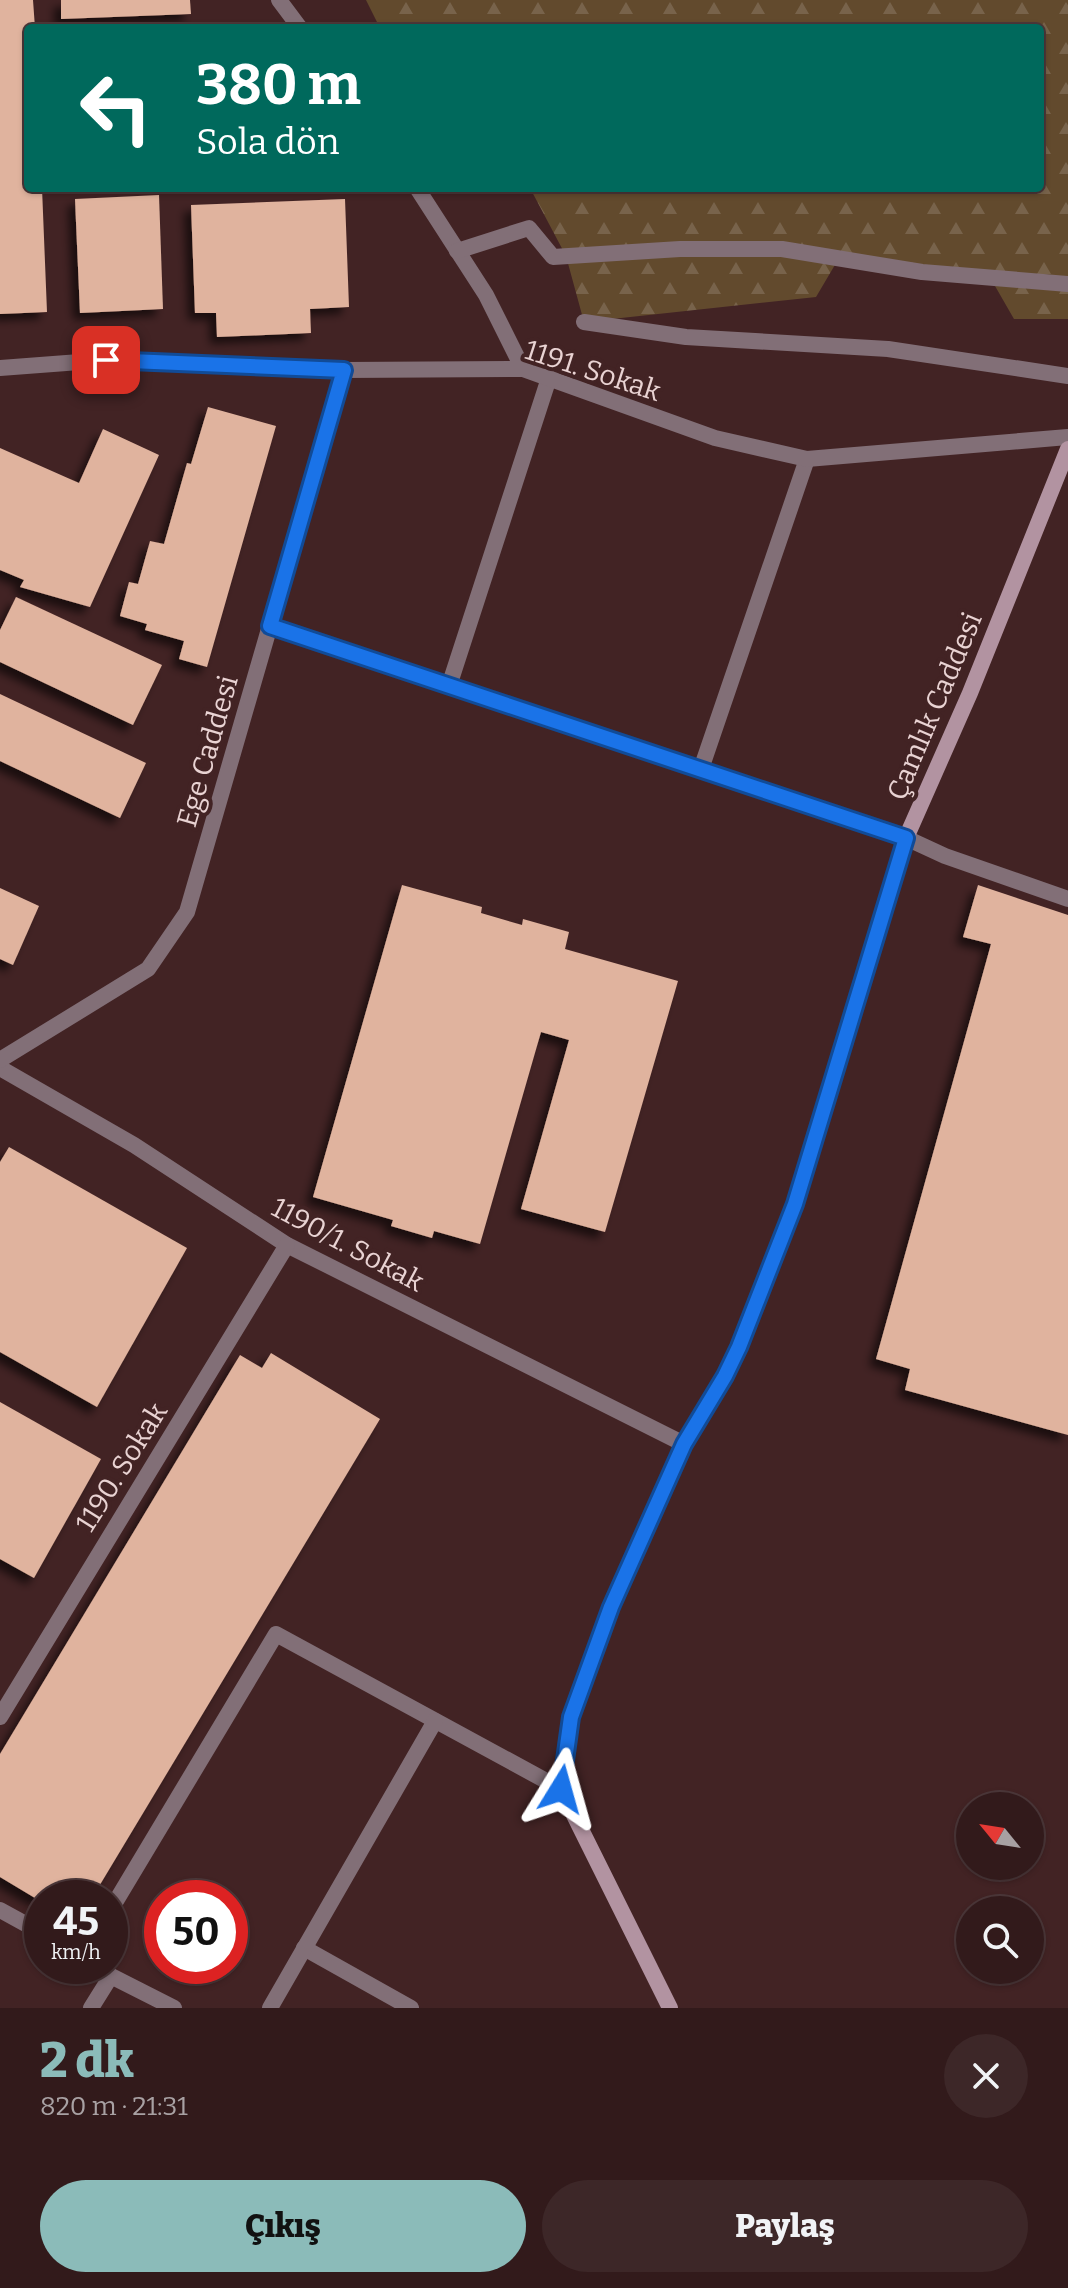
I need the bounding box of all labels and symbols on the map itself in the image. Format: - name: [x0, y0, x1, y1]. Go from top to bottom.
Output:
- pin: [72, 326, 140, 394]
- street label: 1191. Sokak: [521, 333, 665, 408]
- street label: Çamlık Caddesi: [880, 607, 989, 805]
- street label: Ege Caddesi: [170, 672, 245, 831]
- street label: 1190/1. Sokak: [266, 1191, 430, 1298]
- street label: 1190. Sokak: [69, 1397, 174, 1538]
- position arrow: [519, 1747, 603, 1831]
- north arrow: [956, 1792, 1044, 1880]
- speed limit sign: 50: [144, 1880, 248, 1984]

